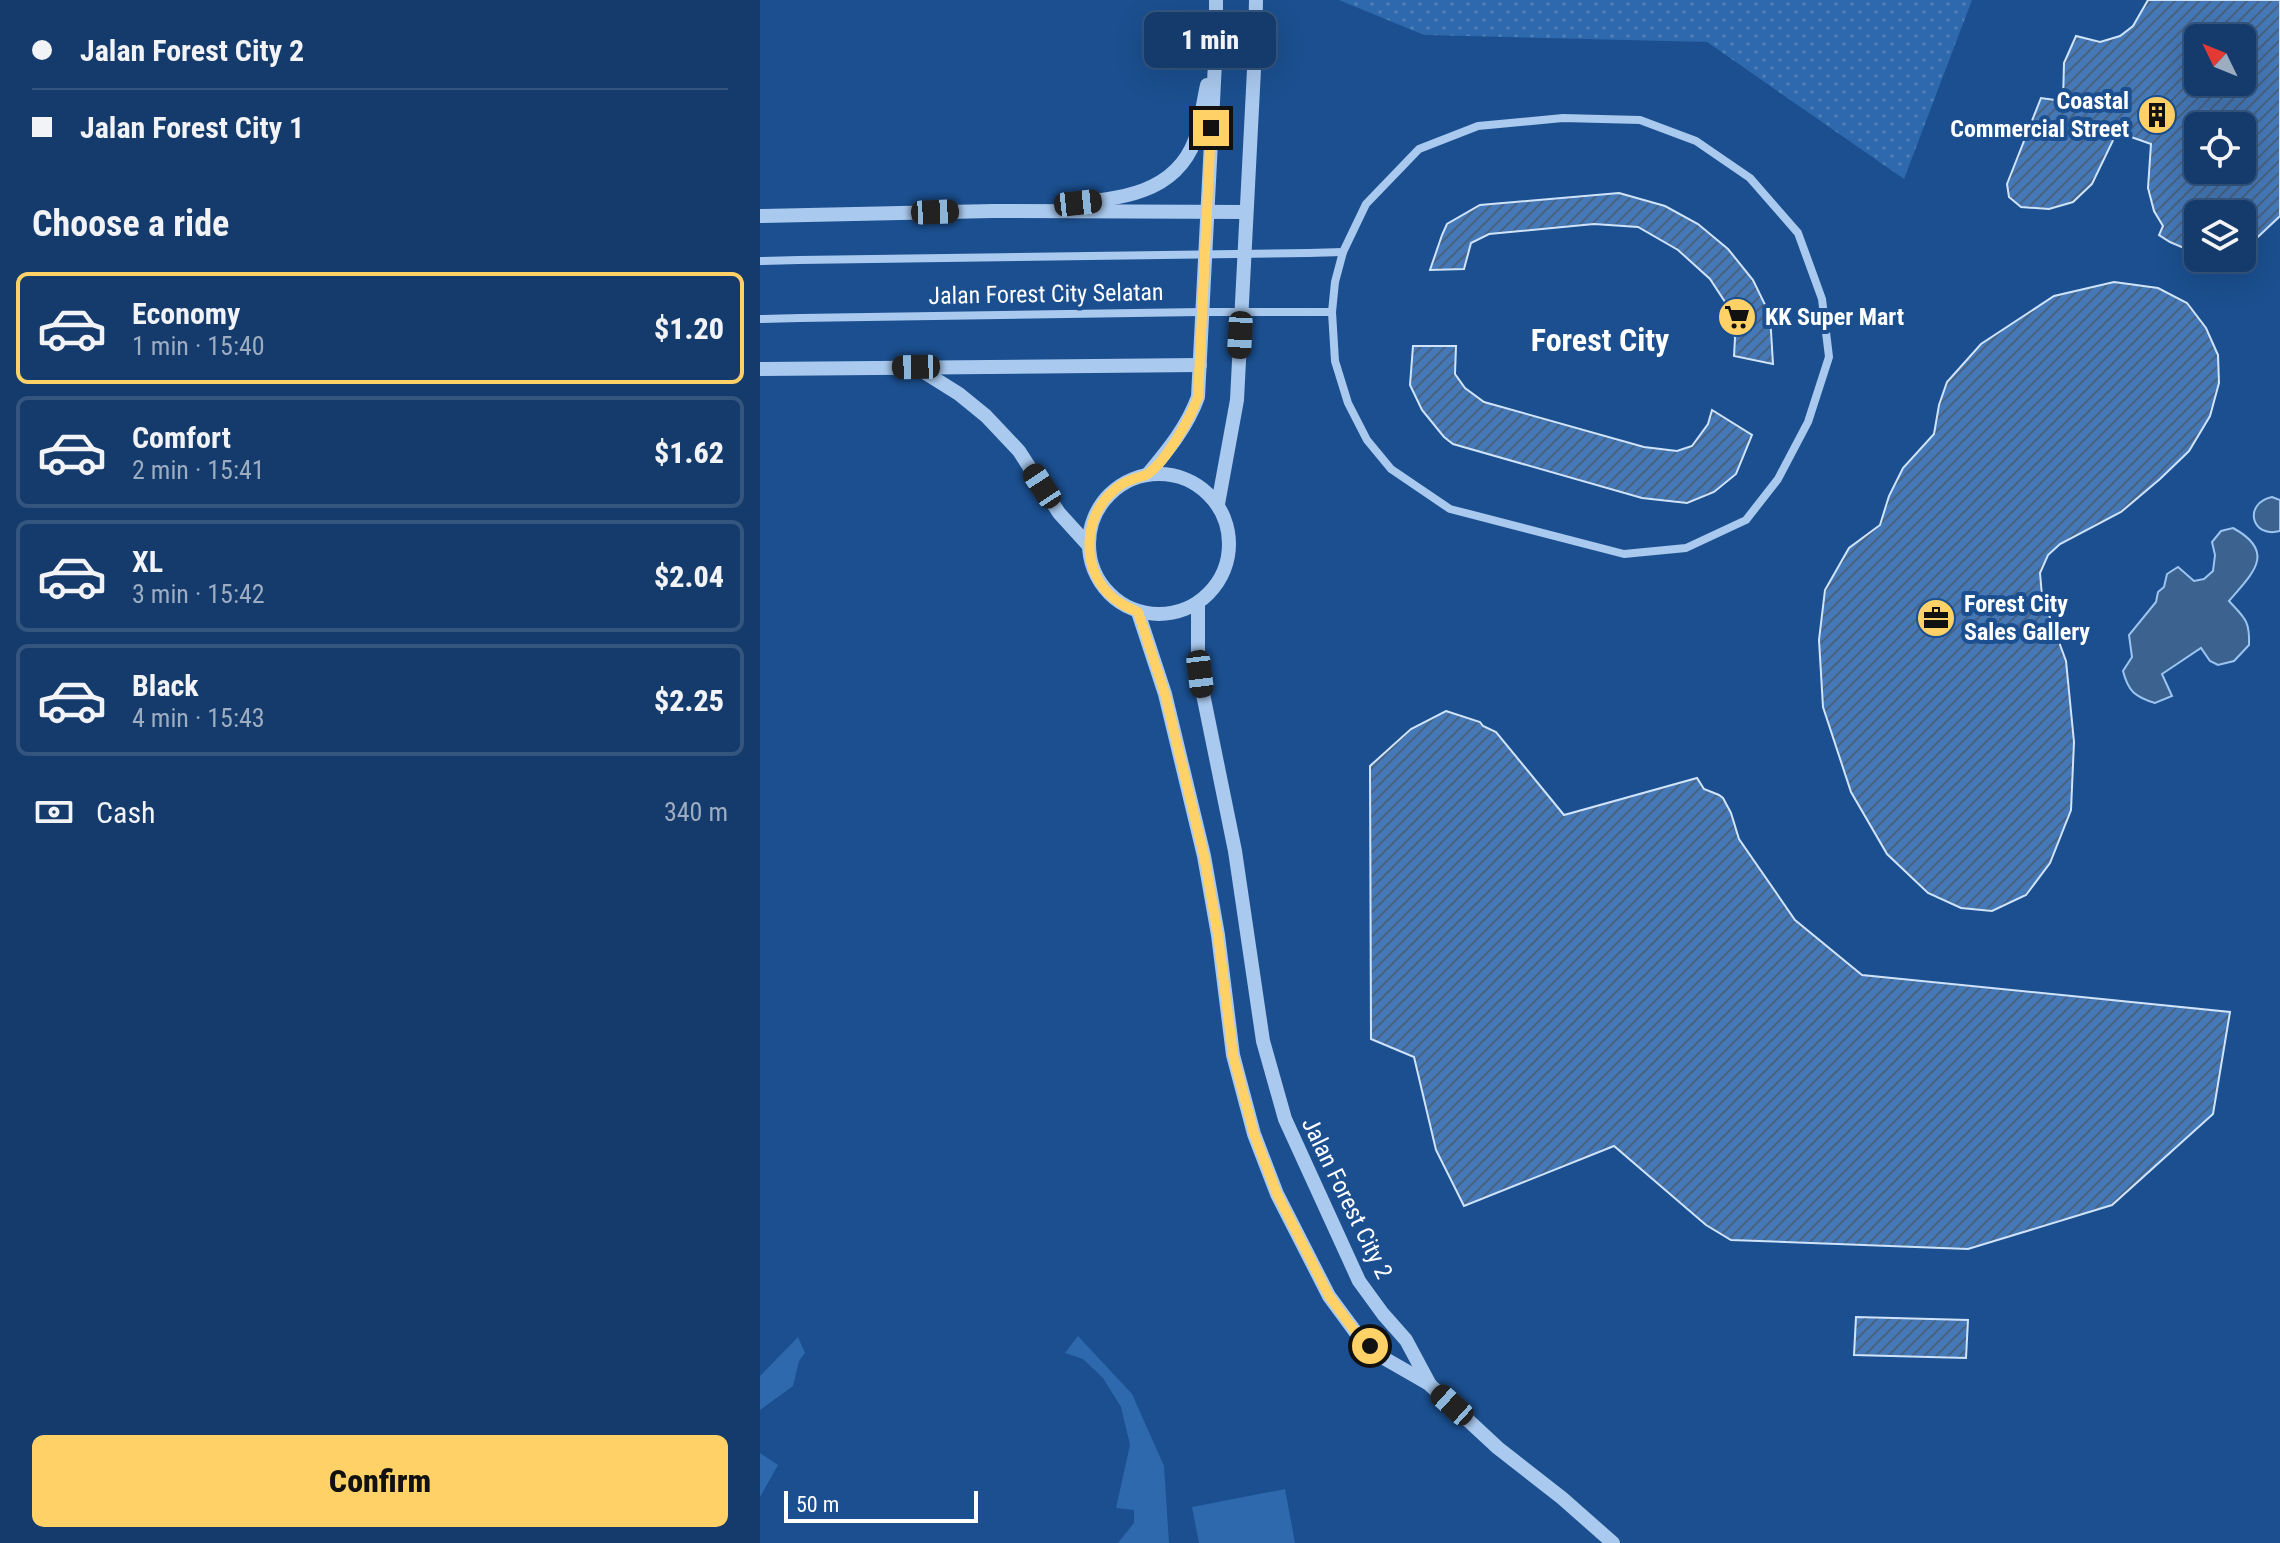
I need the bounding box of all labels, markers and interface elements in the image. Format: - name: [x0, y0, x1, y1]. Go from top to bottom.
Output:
- callout: 1 min: [1145, 12, 1277, 68]
- north arrow: [2184, 24, 2256, 96]
- map controls: [2184, 24, 2256, 272]
- text: 1 min: [1181, 25, 1239, 55]
- text: Jalan Forest City 2: [80, 33, 304, 68]
- place label: Coastal Commercial Street: [1950, 87, 2129, 143]
- building icon: Coastal Commercial Street: [2136, 94, 2178, 136]
- text: Jalan Forest City 1: [80, 110, 304, 145]
- route end: [1193, 110, 1229, 146]
- button: locate: [2184, 112, 2256, 184]
- car: [1053, 189, 1103, 217]
- car: [911, 199, 959, 225]
- button: layers: [2184, 200, 2256, 272]
- text: Choose a ride: [32, 203, 229, 245]
- street label: Jalan Forest City Selatan: [928, 278, 1164, 310]
- icon: car: [36, 292, 108, 364]
- text: Economy: [132, 296, 240, 331]
- supermarket icon: KK Super Mart: [1716, 296, 1758, 338]
- place label: KK Super Mart: [1765, 303, 1904, 331]
- car: [1227, 310, 1253, 360]
- text: $1.20: [654, 311, 724, 346]
- district label: Forest City: [1531, 321, 1669, 359]
- text: 1 min · 15:40: [132, 331, 265, 361]
- car: [892, 355, 940, 379]
- icon: car: [36, 416, 108, 488]
- text: Comfort: [132, 420, 231, 455]
- text: $1.62: [654, 435, 724, 470]
- text: 2 min · 15:41: [132, 455, 265, 485]
- car: [1019, 459, 1065, 513]
- icon: car: [36, 540, 108, 612]
- text: XL: [132, 544, 163, 579]
- text: $2.04: [654, 559, 724, 594]
- text: 3 min · 15:42: [132, 579, 265, 609]
- place label: Forest City Sales Gallery: [1964, 590, 2090, 646]
- office icon: Forest City Sales Gallery: [1915, 597, 1957, 639]
- car: [1185, 649, 1215, 699]
- icon: car: [36, 664, 108, 736]
- text: Black: [132, 668, 199, 703]
- text: $2.25: [654, 683, 724, 718]
- text: 4 min · 15:43: [132, 703, 265, 733]
- icon: cash: [32, 790, 76, 834]
- text: Cash: [96, 795, 156, 830]
- text: 340 m: [664, 797, 728, 827]
- street label: Jalan Forest City 2: [1296, 1113, 1398, 1283]
- route start: [1352, 1328, 1388, 1364]
- car: [1426, 1380, 1478, 1430]
- button: Confirm: [32, 1435, 728, 1527]
- scale bar: [784, 1487, 978, 1523]
- text: 50 m: [796, 1492, 839, 1517]

